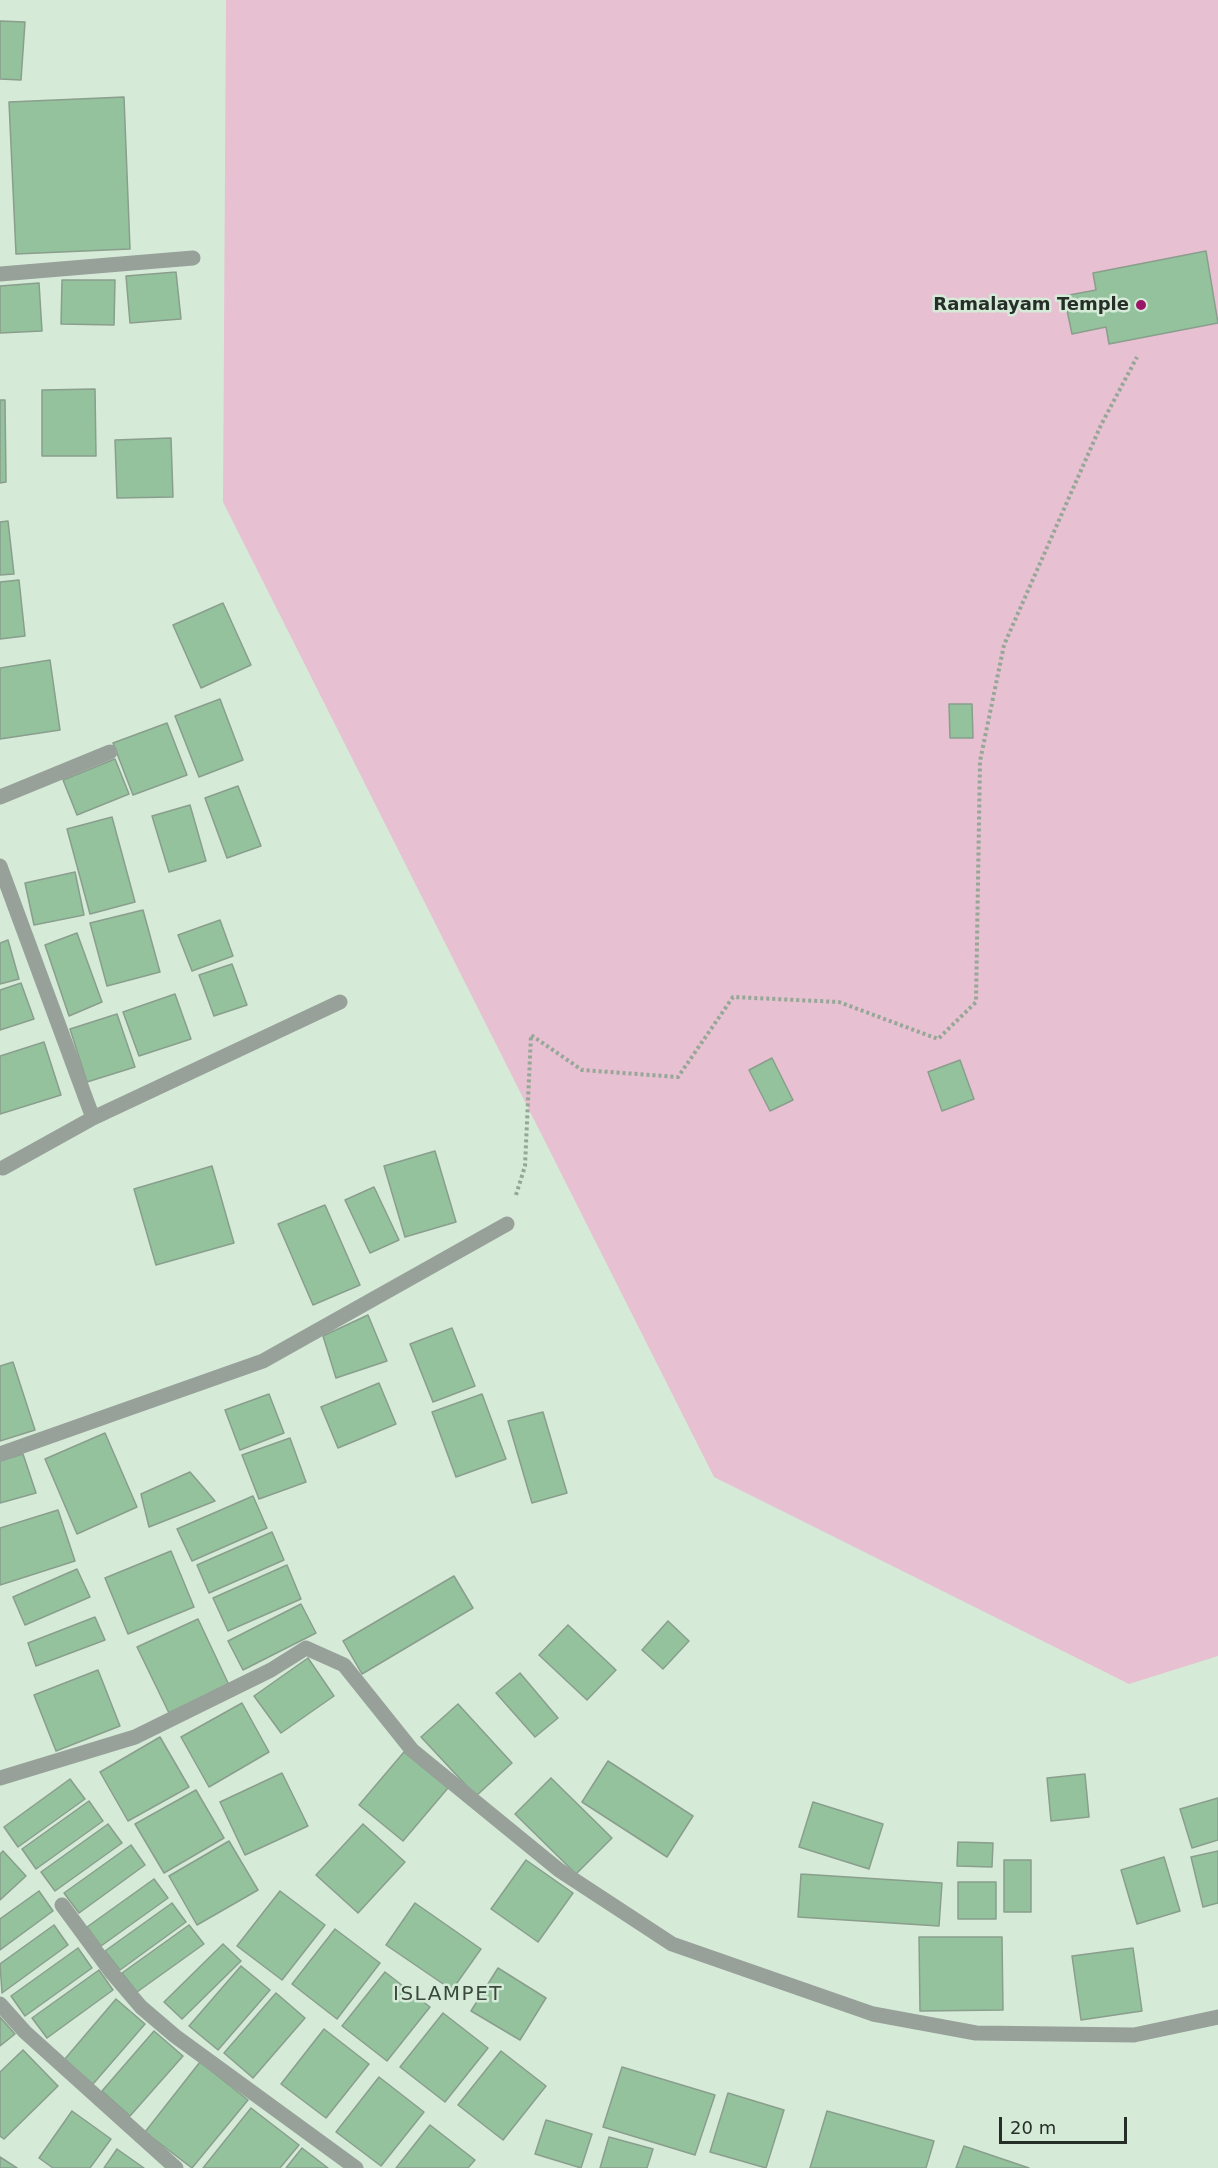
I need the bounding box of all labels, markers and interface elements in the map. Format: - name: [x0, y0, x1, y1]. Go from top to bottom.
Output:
- place label: Ramalayam Temple: [933, 294, 1129, 316]
- marker: Ramalayam Temple: [1134, 298, 1148, 312]
- district label: ISLAMPET: [393, 1983, 503, 2007]
- scale bar: [1002, 2105, 1130, 2143]
- text: 20 m: [1010, 2117, 1056, 2138]

